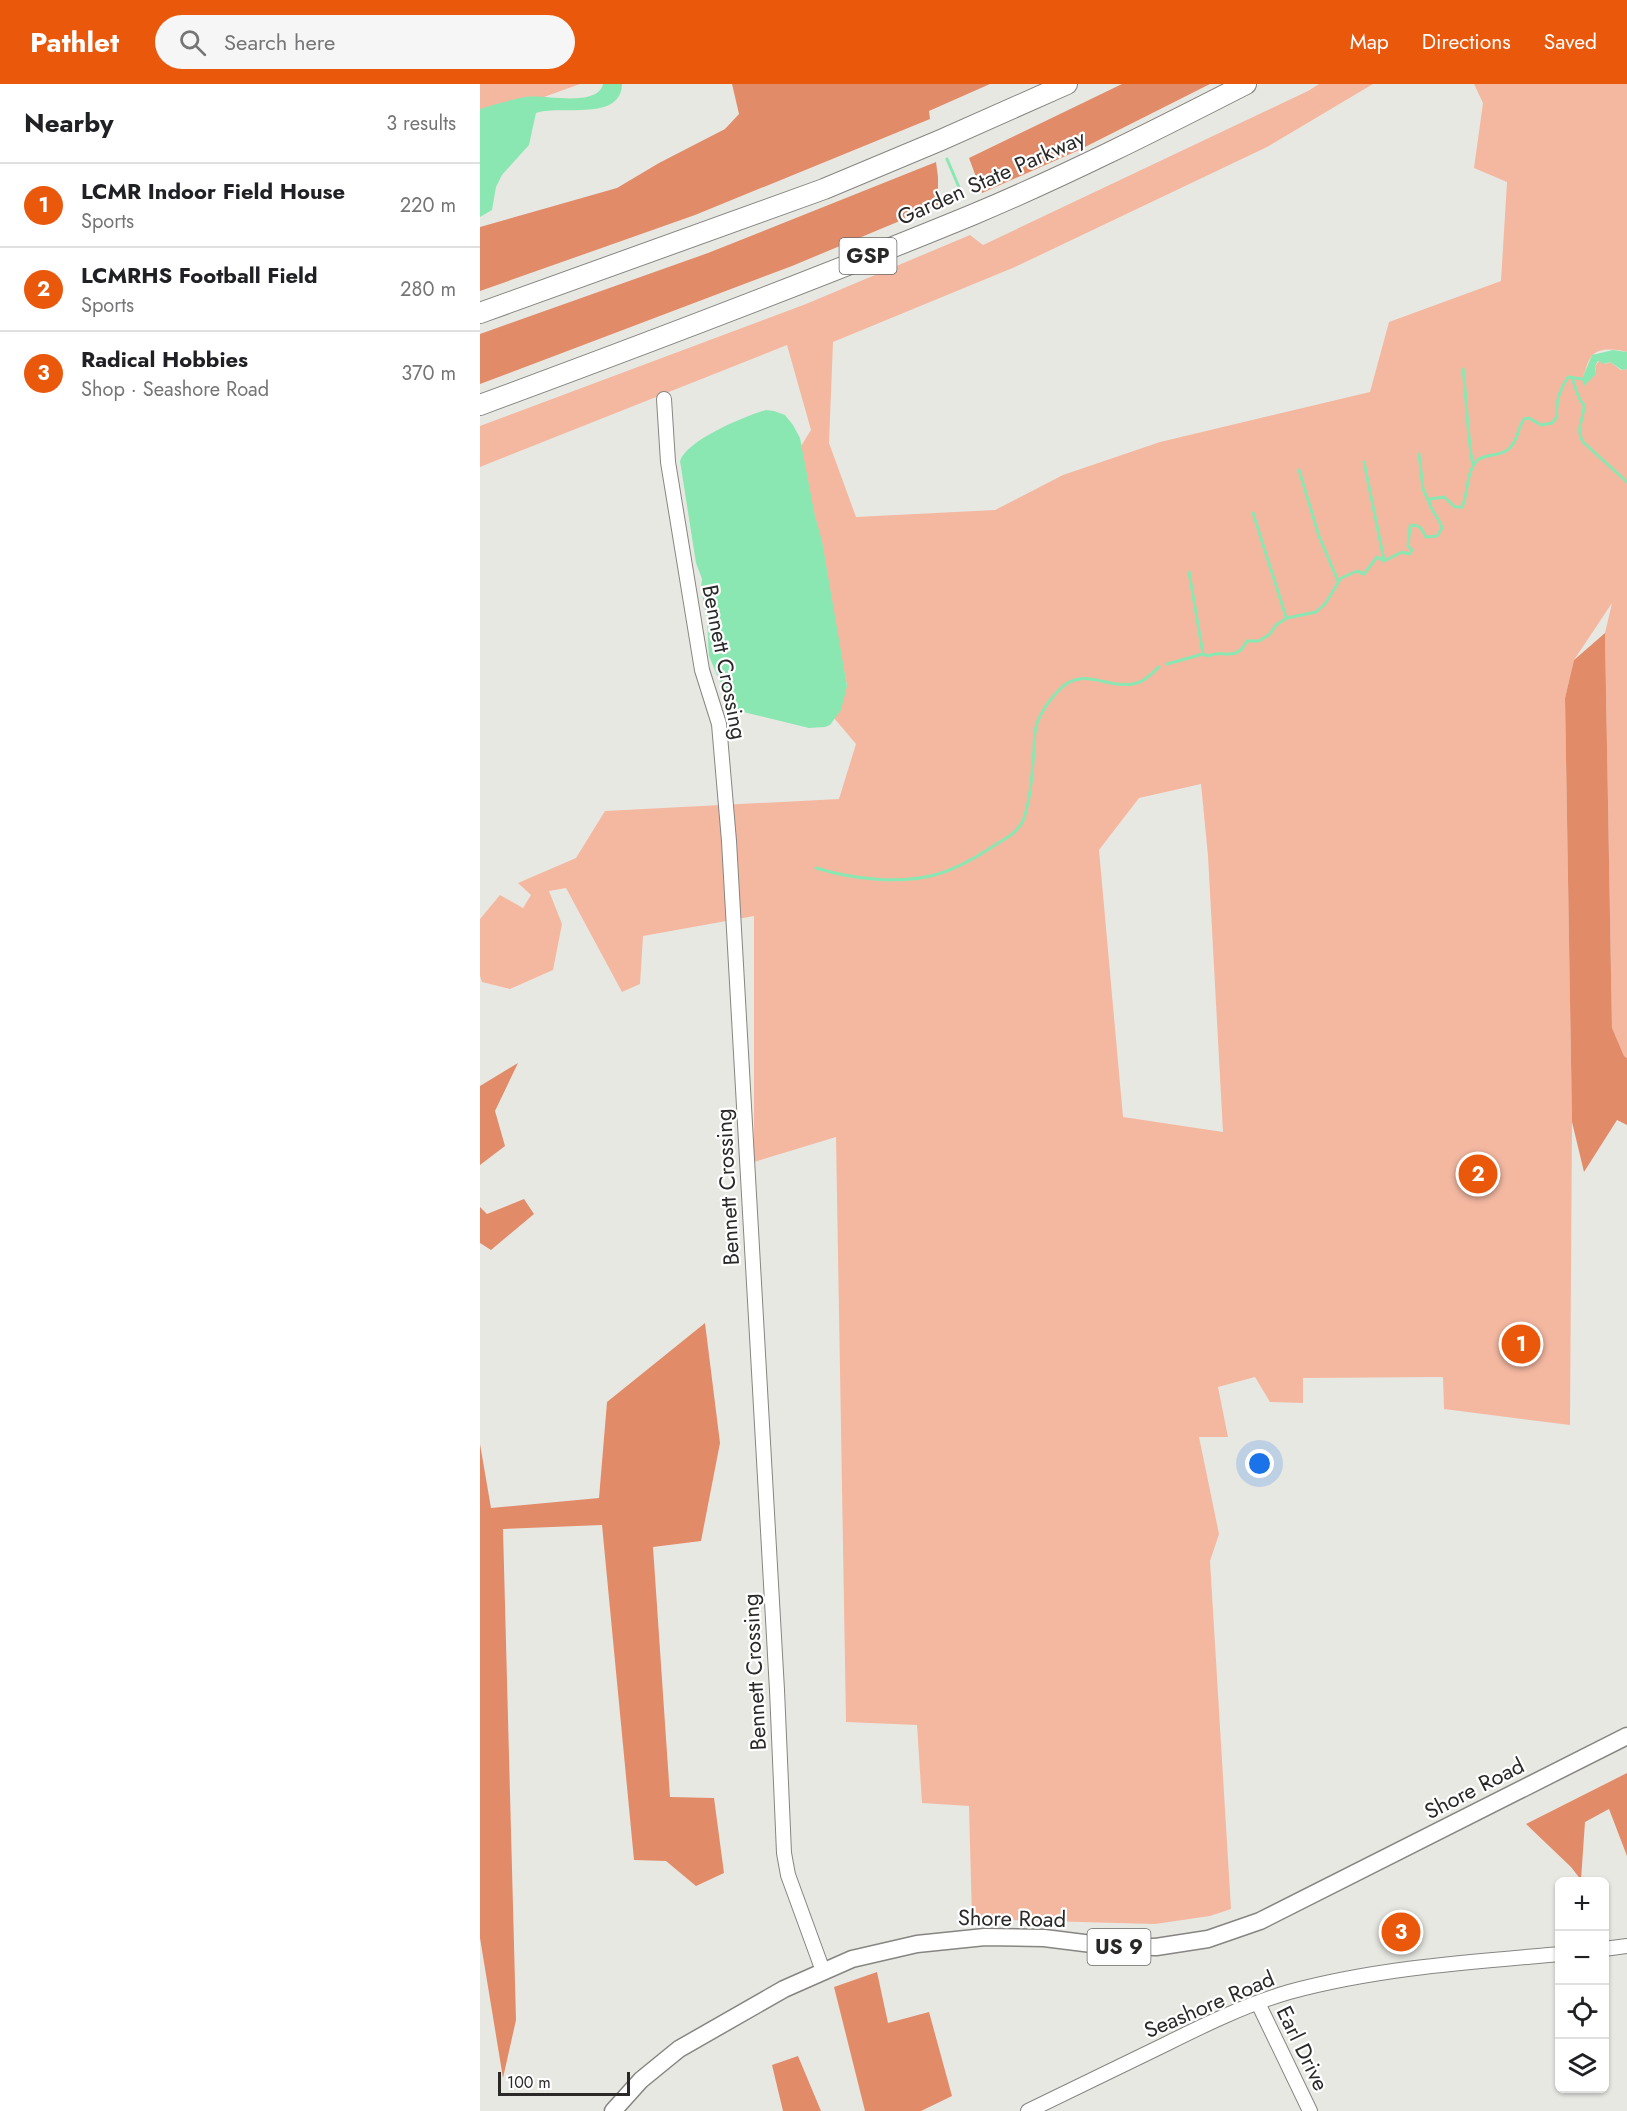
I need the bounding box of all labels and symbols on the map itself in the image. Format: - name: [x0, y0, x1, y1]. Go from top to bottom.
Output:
- street label: Garden State Parkway: [892, 121, 1091, 233]
- road number: GSP: [840, 238, 896, 274]
- street label: Bennett Crossing: [694, 582, 756, 742]
- street label: Bennett Crossing: [707, 1108, 747, 1266]
- pin: 2: [1458, 1152, 1498, 1196]
- pin: 1: [1502, 1322, 1540, 1366]
- your location: [1245, 1449, 1274, 1478]
- street label: Bennett Crossing: [734, 1593, 774, 1751]
- street label: Shore Road: [1419, 1749, 1529, 1827]
- street label: Shore Road: [958, 1901, 1066, 1935]
- pin: 3: [1382, 1910, 1420, 1954]
- road number: US 9: [1088, 1929, 1150, 1965]
- street label: Seashore Road: [1139, 1962, 1279, 2046]
- street label: Earl Drive: [1269, 2000, 1337, 2096]
- scale bar: [498, 2069, 630, 2096]

